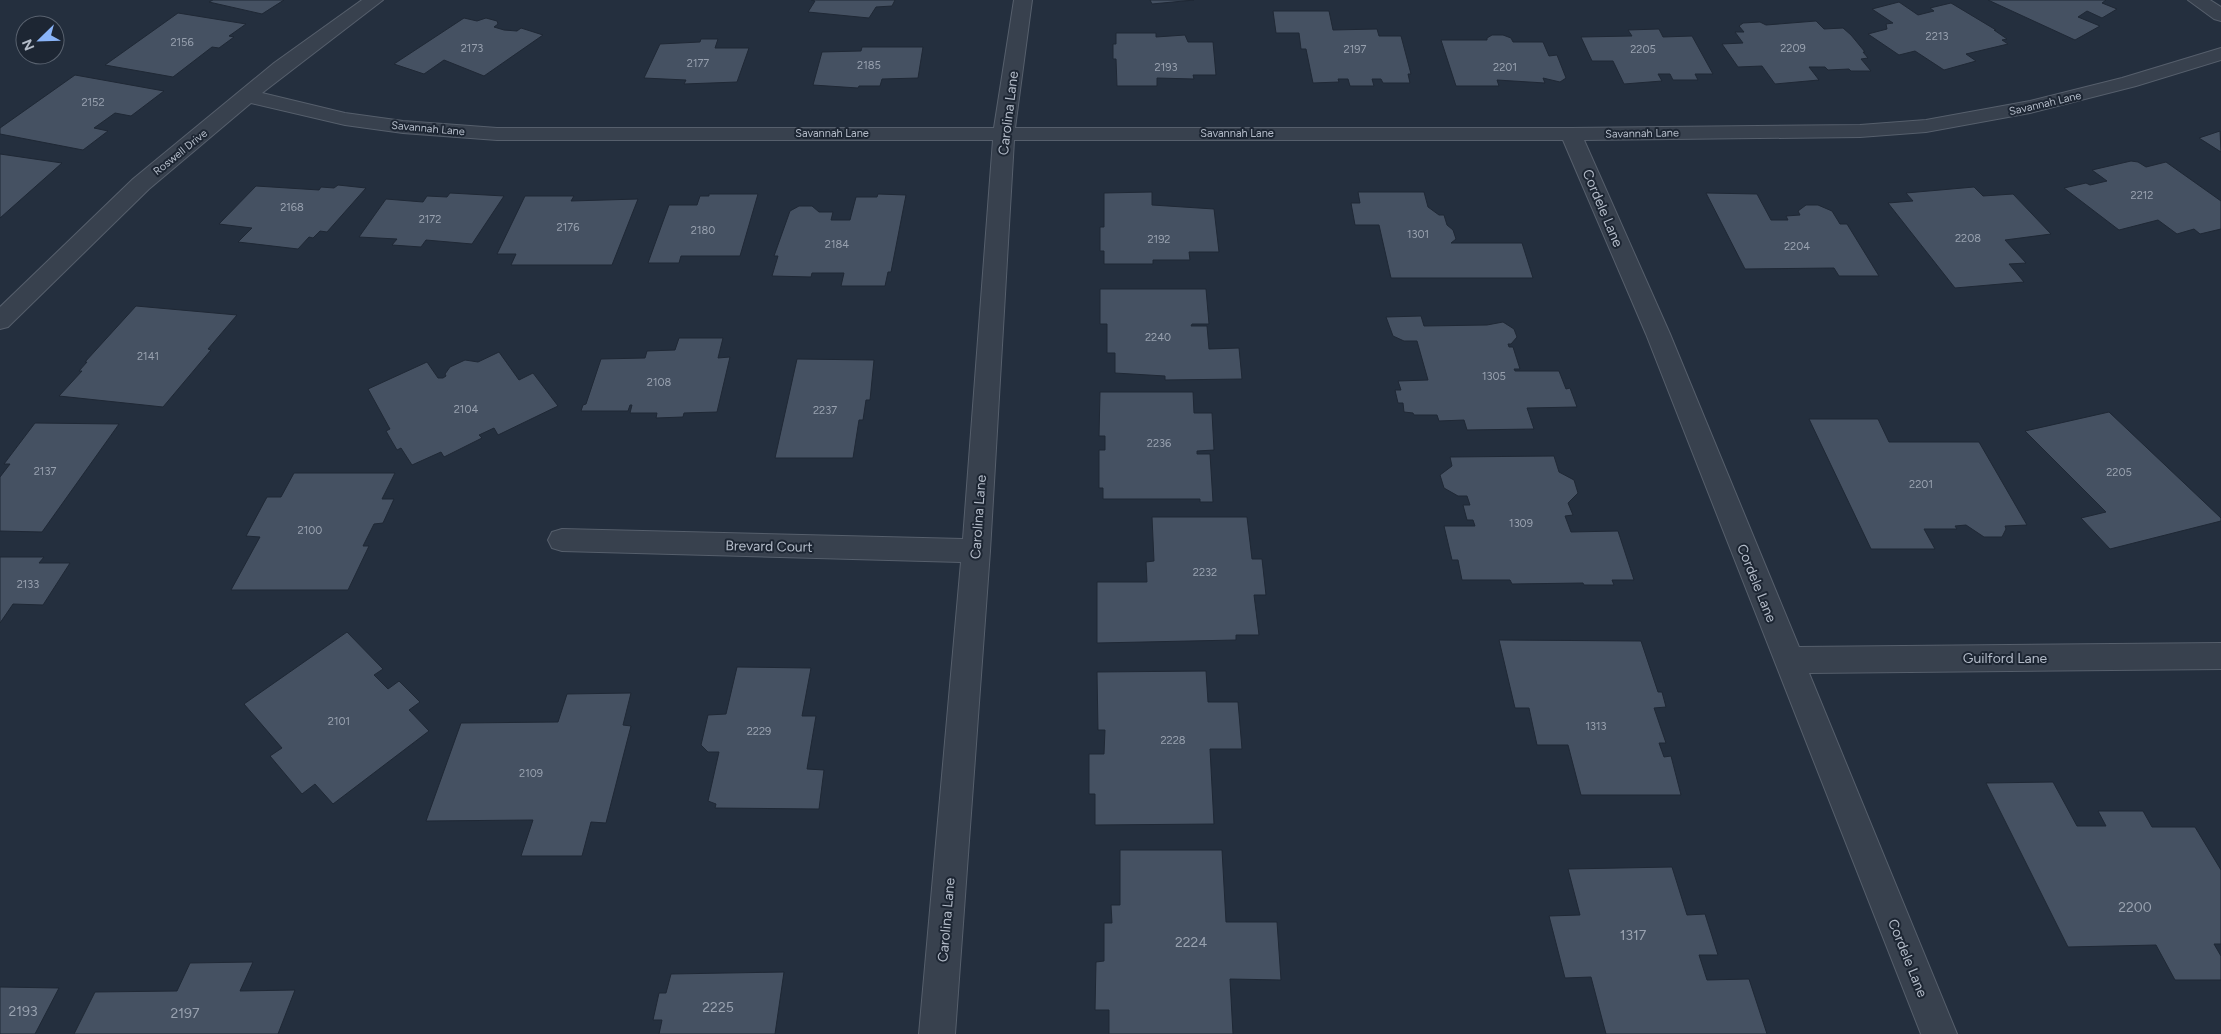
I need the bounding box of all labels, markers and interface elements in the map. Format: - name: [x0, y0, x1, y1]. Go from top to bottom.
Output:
- north arrow: [15, 15, 65, 65]
- house number: 2213: [1926, 30, 1948, 43]
- house number: 2156: [170, 36, 194, 49]
- text: N: [19, 37, 38, 53]
- house number: 2173: [461, 42, 483, 55]
- house number: 2209: [1780, 42, 1806, 55]
- house number: 2197: [1344, 43, 1367, 56]
- house number: 2205: [1630, 43, 1656, 56]
- house number: 2177: [687, 57, 709, 70]
- house number: 2185: [857, 59, 881, 72]
- house number: 2193: [1155, 61, 1177, 74]
- house number: 2201: [1493, 61, 1517, 74]
- street label: Carolina Lane: [995, 70, 1022, 156]
- street label: Savannah Lane: [2008, 89, 2082, 118]
- house number: 2152: [81, 96, 105, 109]
- street label: Savannah Lane: [391, 119, 465, 138]
- street label: Savannah Lane: [1605, 126, 1679, 141]
- street label: Roswell Drive: [151, 127, 210, 178]
- street label: Savannah Lane: [795, 127, 869, 140]
- street label: Savannah Lane: [1200, 127, 1274, 140]
- street label: Cordele Lane: [1579, 167, 1627, 250]
- house number: 2212: [2131, 189, 2154, 202]
- house number: 2168: [280, 201, 304, 214]
- house number: 2172: [419, 213, 441, 226]
- house number: 2176: [557, 221, 579, 234]
- house number: 2180: [691, 224, 715, 237]
- house number: 1301: [1407, 228, 1429, 241]
- house number: 2208: [1955, 232, 1981, 245]
- house number: 2192: [1147, 233, 1171, 246]
- house number: 2184: [825, 238, 849, 251]
- house number: 2204: [1784, 240, 1810, 253]
- house number: 2240: [1145, 331, 1171, 344]
- house number: 2141: [137, 350, 159, 363]
- house number: 1305: [1482, 370, 1506, 383]
- house number: 2108: [647, 376, 671, 389]
- house number: 2104: [454, 403, 478, 416]
- house number: 2237: [813, 404, 837, 417]
- house number: 2236: [1147, 437, 1171, 450]
- house number: 2137: [34, 465, 56, 478]
- house number: 2205: [2106, 466, 2132, 479]
- street label: Carolina Lane: [967, 474, 990, 560]
- house number: 2201: [1909, 478, 1933, 491]
- house number: 1309: [1509, 517, 1533, 530]
- house number: 2100: [298, 524, 322, 537]
- street label: Brevard Court: [725, 537, 813, 556]
- street label: Cordele Lane: [1733, 542, 1780, 625]
- house number: 2232: [1193, 566, 1217, 579]
- house number: 2133: [17, 578, 39, 591]
- street label: Guilford Lane: [1963, 650, 2047, 667]
- house number: 2101: [328, 715, 350, 728]
- house number: 1313: [1585, 720, 1607, 733]
- house number: 2229: [747, 725, 771, 738]
- house number: 2228: [1160, 734, 1186, 747]
- house number: 2109: [519, 767, 543, 780]
- street label: Carolina Lane: [934, 877, 959, 963]
- house number: 2200: [2118, 899, 2152, 916]
- street label: Cordele Lane: [1884, 917, 1931, 1000]
- house number: 1317: [1620, 927, 1647, 944]
- house number: 2224: [1175, 934, 1207, 951]
- house number: 2225: [702, 999, 734, 1016]
- house number: 2193: [8, 1003, 38, 1020]
- house number: 2197: [170, 1005, 200, 1022]

